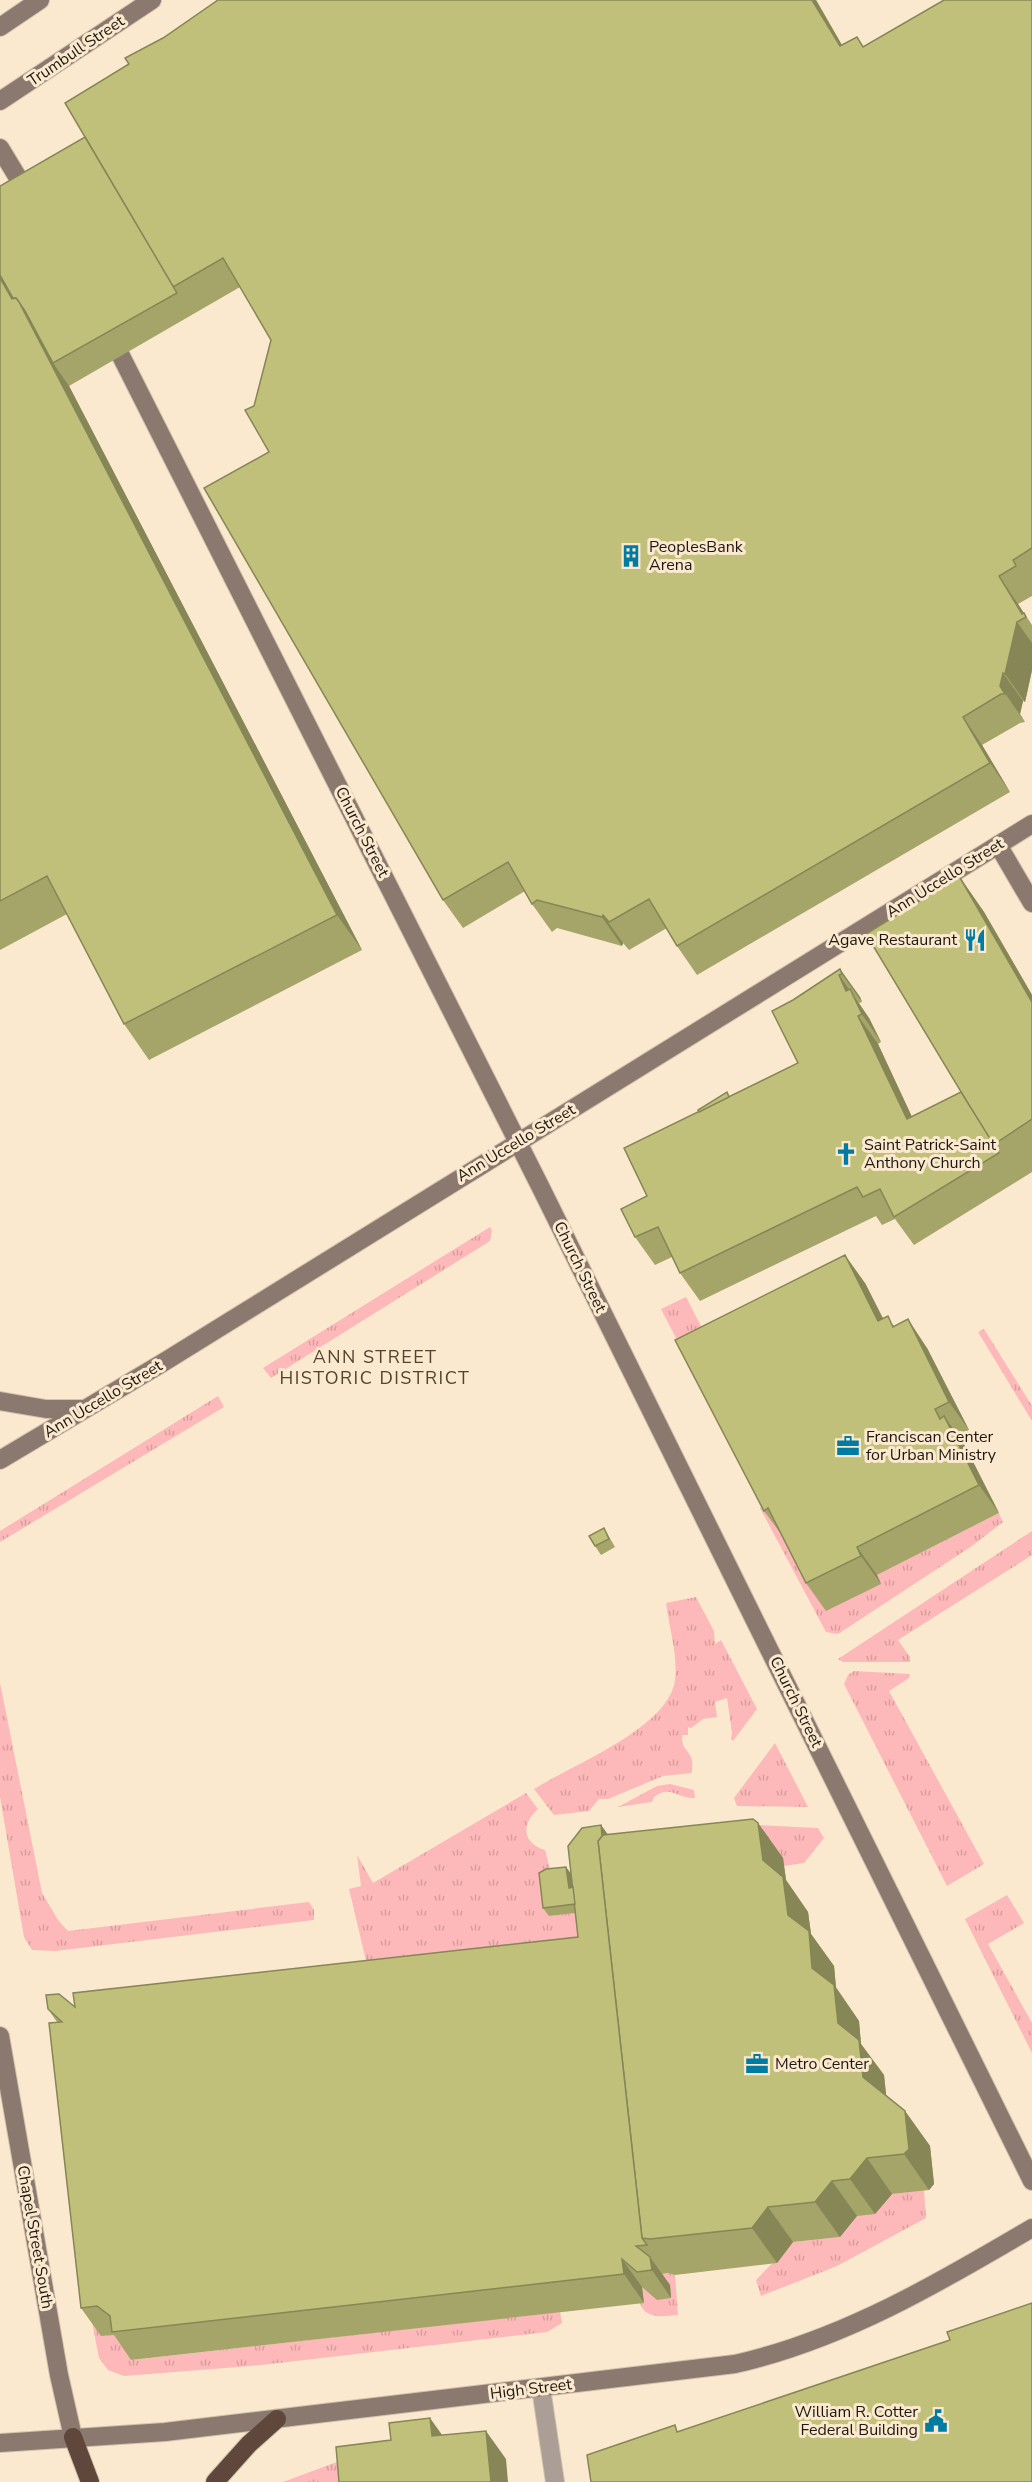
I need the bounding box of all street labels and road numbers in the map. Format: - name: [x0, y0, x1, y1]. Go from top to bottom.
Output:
- street label: Trumbull Street: [23, 10, 129, 92]
- street label: Church Street: [330, 783, 394, 881]
- street label: Ann Uccello Street: [882, 833, 1008, 923]
- street label: Ann Uccello Street: [453, 1099, 580, 1187]
- street label: Church Street: [548, 1218, 612, 1317]
- street label: Ann Uccello Street: [40, 1355, 167, 1443]
- street label: Church Street: [764, 1653, 828, 1752]
- street label: Chapel Street South: [12, 2164, 58, 2310]
- street label: High Street: [489, 2373, 573, 2405]

